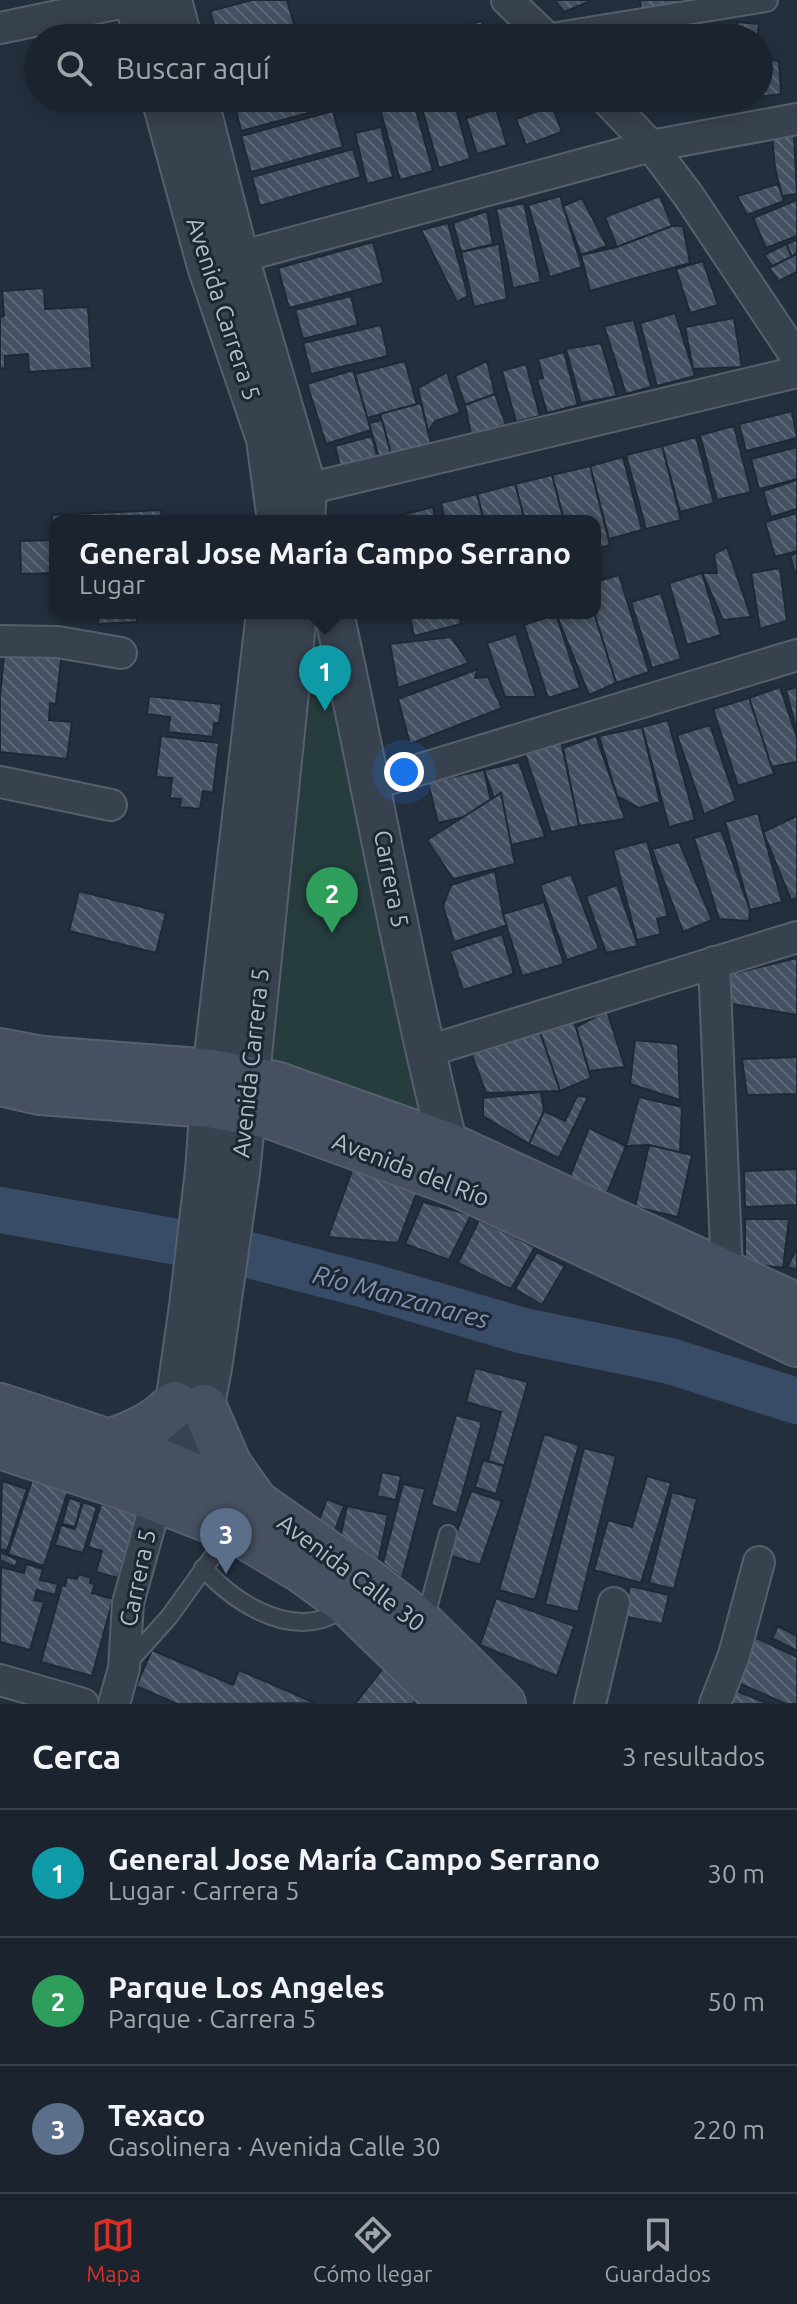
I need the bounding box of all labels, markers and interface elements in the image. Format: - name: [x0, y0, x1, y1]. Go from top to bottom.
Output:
- search box: [24, 24, 773, 112]
- icon: search: [52, 46, 96, 90]
- text: Buscar aquí: [116, 51, 270, 85]
- street label: Avenida Carrera 5: [181, 214, 266, 404]
- popup: [49, 515, 601, 619]
- text: General Jose María Campo Serrano: [79, 536, 571, 570]
- text: Lugar: [79, 570, 145, 599]
- pin: 1: [299, 645, 351, 711]
- your location: [384, 752, 424, 792]
- street label: Carrera 5: [369, 828, 414, 930]
- pin: 2: [306, 867, 358, 933]
- street label: Avenida Carrera 5: [227, 967, 274, 1159]
- street label: Avenida del Río: [329, 1127, 493, 1212]
- water label: Río Manzanares: [310, 1259, 492, 1334]
- pin: 3: [200, 1508, 252, 1574]
- street label: Avenida Calle 30: [272, 1509, 430, 1637]
- street label: Carrera 5: [114, 1527, 161, 1629]
- text: Cerca: [32, 1737, 121, 1775]
- text: 3 resultados: [622, 1742, 765, 1771]
- text: General Jose María Campo Serrano: [108, 1842, 600, 1876]
- text: 1: [51, 1859, 65, 1888]
- text: 30 m: [707, 1859, 765, 1888]
- text: Lugar · Carrera 5: [108, 1876, 300, 1905]
- text: Parque Los Angeles: [108, 1970, 385, 2004]
- text: 2: [51, 1987, 65, 2016]
- text: 50 m: [707, 1987, 765, 2016]
- text: Parque · Carrera 5: [108, 2004, 316, 2033]
- text: Texaco: [108, 2098, 205, 2132]
- text: 3: [51, 2115, 65, 2144]
- text: 220 m: [693, 2115, 765, 2144]
- text: Gasolinera · Avenida Calle 30: [108, 2132, 441, 2161]
- tab: Mapa: [86, 2213, 141, 2286]
- tab: Cómo llegar: [313, 2213, 432, 2286]
- tab: Guardados: [605, 2213, 711, 2286]

